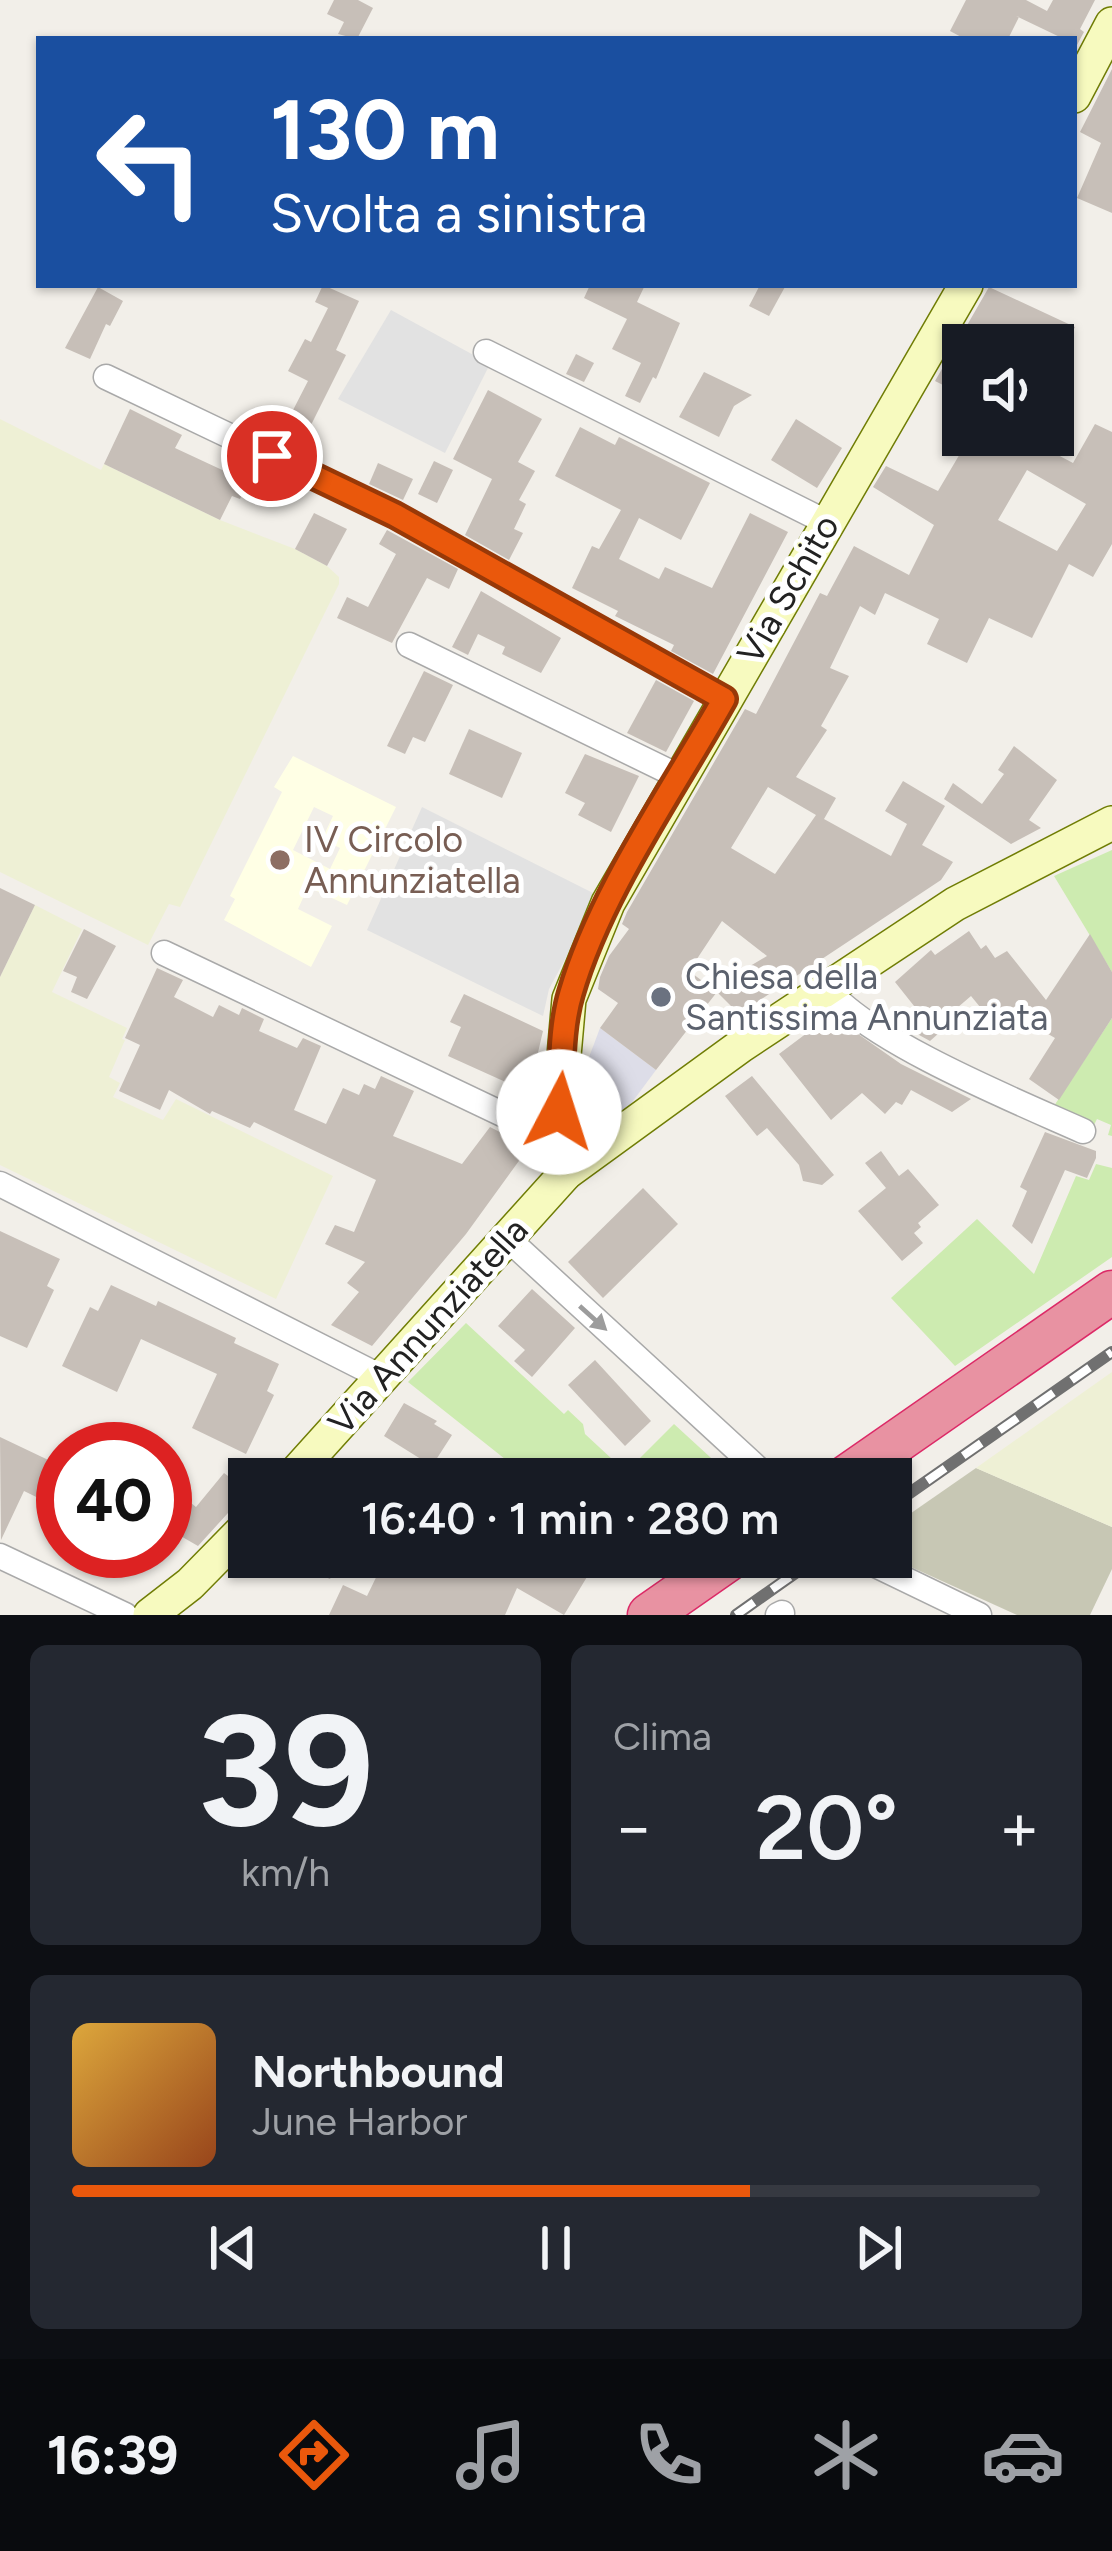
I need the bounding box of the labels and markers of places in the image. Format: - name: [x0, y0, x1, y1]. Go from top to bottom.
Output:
- pin: [221, 405, 323, 507]
- place label: IV Circolo Annunziatella: [304, 818, 521, 902]
- marker: IV Circolo Annunziatella: [267, 847, 293, 873]
- place label: Chiesa della Santissima Annunziata: [685, 955, 1048, 1039]
- marker: Chiesa della Santissima Annunziata: [648, 984, 674, 1010]

